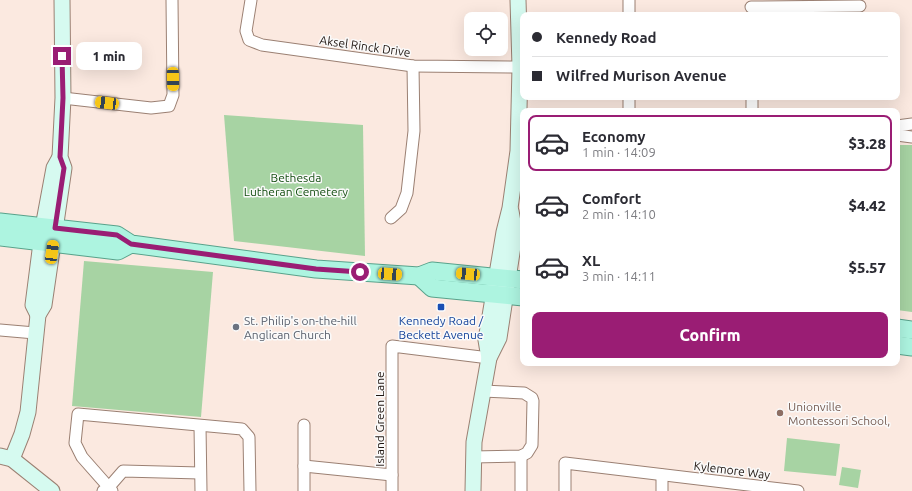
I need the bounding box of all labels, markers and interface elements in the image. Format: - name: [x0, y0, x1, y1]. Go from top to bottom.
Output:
- map controls: [464, 12, 508, 56]
- button: locate: [464, 12, 508, 56]
- text: Kennedy Road: [556, 29, 657, 46]
- street label: Aksel Rinck Drive: [319, 33, 411, 59]
- callout: 1 min: [76, 42, 142, 70]
- route end: [53, 47, 71, 65]
- text: 1 min: [92, 49, 126, 63]
- car: [167, 67, 179, 91]
- text: Wilfred Murison Avenue: [556, 67, 727, 84]
- car: [94, 96, 120, 110]
- icon: car: [534, 125, 570, 161]
- text: Economy: [582, 128, 646, 145]
- text: $3.28: [848, 135, 886, 152]
- text: 1 min · 14:09: [582, 145, 656, 159]
- park label: Bethesda Lutheran Cemetery: [244, 171, 348, 198]
- icon: car: [534, 187, 570, 223]
- text: Comfort: [582, 190, 641, 207]
- text: $4.42: [848, 197, 886, 214]
- text: 2 min · 14:10: [582, 207, 656, 221]
- car: [44, 239, 60, 265]
- icon: car: [534, 249, 570, 285]
- text: XL: [582, 252, 600, 269]
- text: $5.57: [848, 259, 886, 276]
- route start: [351, 263, 369, 281]
- car: [378, 267, 402, 281]
- car: [456, 267, 480, 281]
- text: 3 min · 14:11: [582, 269, 656, 283]
- marker: Kennedy Road / Beckett Avenue: [436, 302, 446, 312]
- button: Confirm: [532, 312, 888, 358]
- place label: St. Philip's on-the-hill Anglican Church: [244, 314, 357, 341]
- place label: Kennedy Road / Beckett Avenue: [399, 314, 484, 341]
- marker: St. Philip's on-the-hill Anglican Church: [231, 322, 241, 332]
- street label: Island Green Lane: [373, 371, 386, 467]
- place label: Unionville Montessori School,: [788, 400, 890, 427]
- marker: Unionville Montessori School,: [775, 408, 785, 418]
- street label: Kylemore Way: [693, 459, 771, 481]

